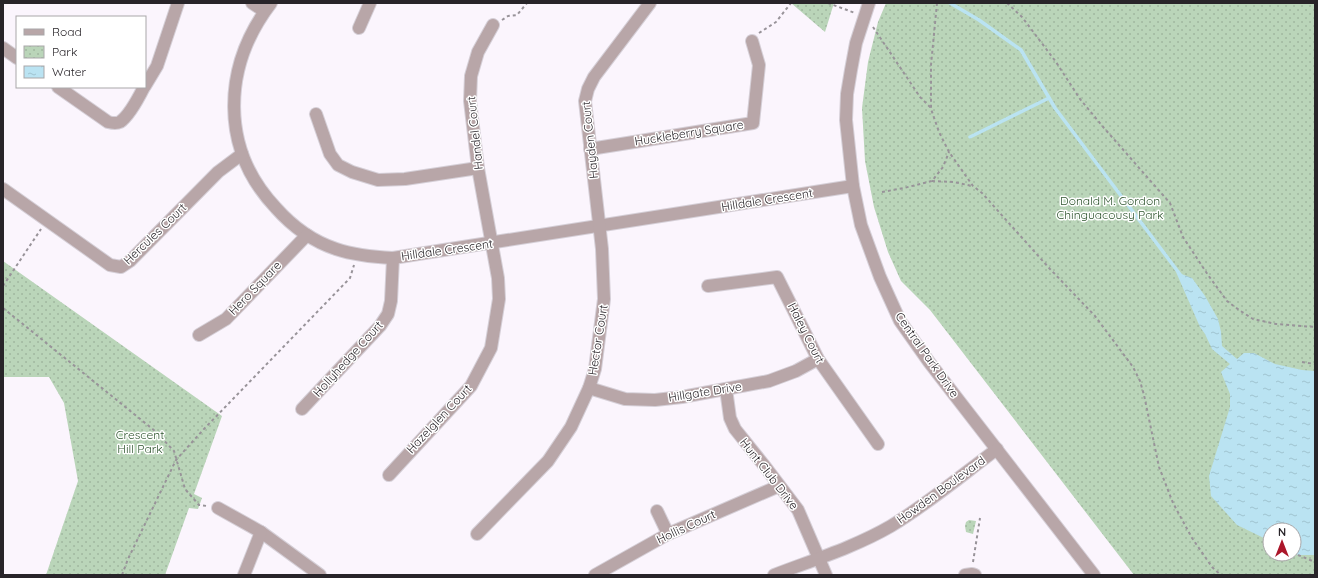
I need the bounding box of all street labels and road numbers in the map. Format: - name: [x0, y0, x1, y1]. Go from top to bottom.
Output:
- street label: Handel Court: [463, 96, 486, 170]
- street label: Hayden Court: [578, 101, 601, 179]
- street label: Huckleberry Square: [633, 116, 745, 149]
- street label: Hilldale Crescent: [720, 185, 814, 214]
- street label: Hercules Court: [120, 200, 189, 267]
- street label: Hilldale Crescent: [400, 236, 494, 263]
- street label: Hero Square: [225, 257, 284, 318]
- street label: Haley Court: [785, 300, 828, 366]
- street label: Hector Court: [585, 303, 610, 376]
- street label: Central Park Drive: [892, 309, 963, 401]
- street label: Hollyhedge Court: [310, 318, 386, 400]
- street label: Hillgate Drive: [667, 378, 743, 405]
- street label: Hazelglen Court: [403, 381, 474, 456]
- street label: Hunt Club Drive: [737, 435, 802, 513]
- street label: Howden Boulevard: [894, 452, 988, 527]
- street label: Hollis Court: [654, 506, 718, 547]

